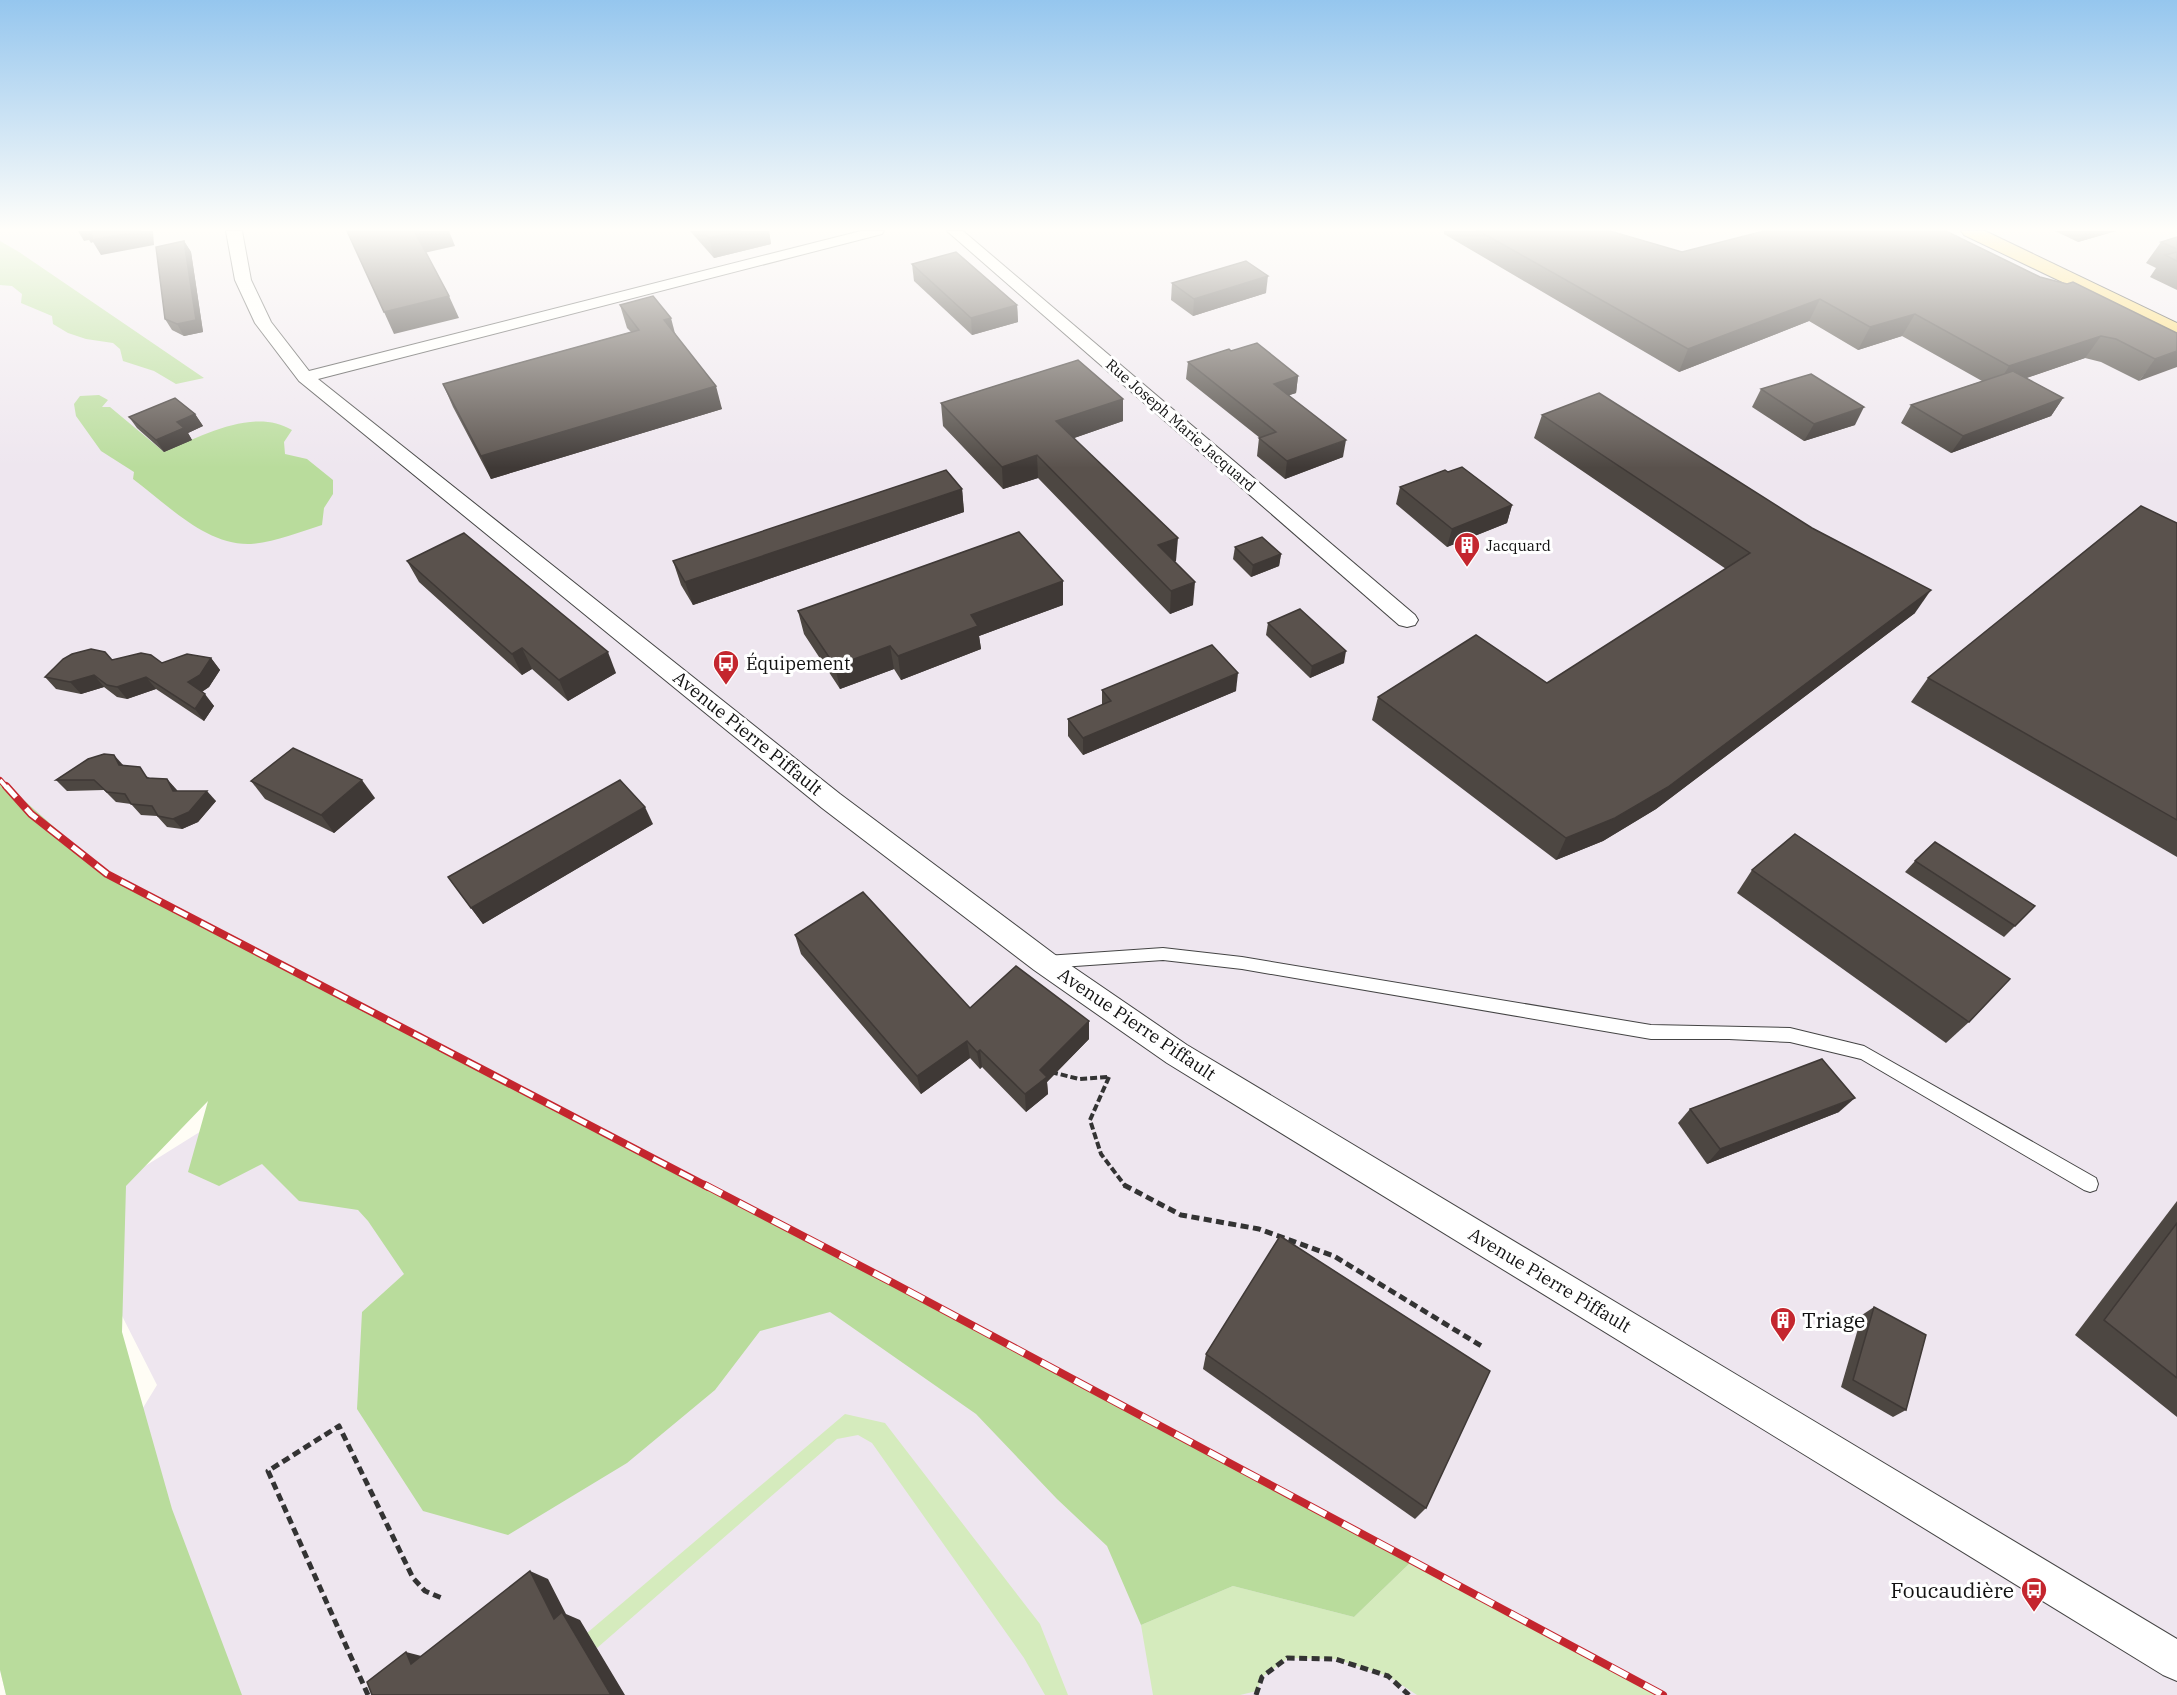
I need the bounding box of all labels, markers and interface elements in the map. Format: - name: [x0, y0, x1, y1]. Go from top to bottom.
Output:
- street label: Rue Joseph Marie Jacquard: [1102, 355, 1260, 495]
- building icon: Jacquard: [1452, 530, 1482, 568]
- place label: Jacquard: [1486, 536, 1551, 555]
- bus stop icon: Équipement: [711, 648, 741, 686]
- place label: Équipement: [746, 652, 850, 675]
- street label: Avenue Pierre Piffault: [669, 666, 827, 800]
- street label: Avenue Pierre Piffault: [1054, 963, 1220, 1085]
- street label: Avenue Pierre Piffault: [1465, 1222, 1635, 1338]
- building icon: Triage: [1768, 1305, 1798, 1343]
- place label: Triage: [1802, 1306, 1865, 1334]
- bus stop icon: Foucaudière: [2019, 1575, 2049, 1613]
- place label: Foucaudière: [1891, 1576, 2014, 1604]

